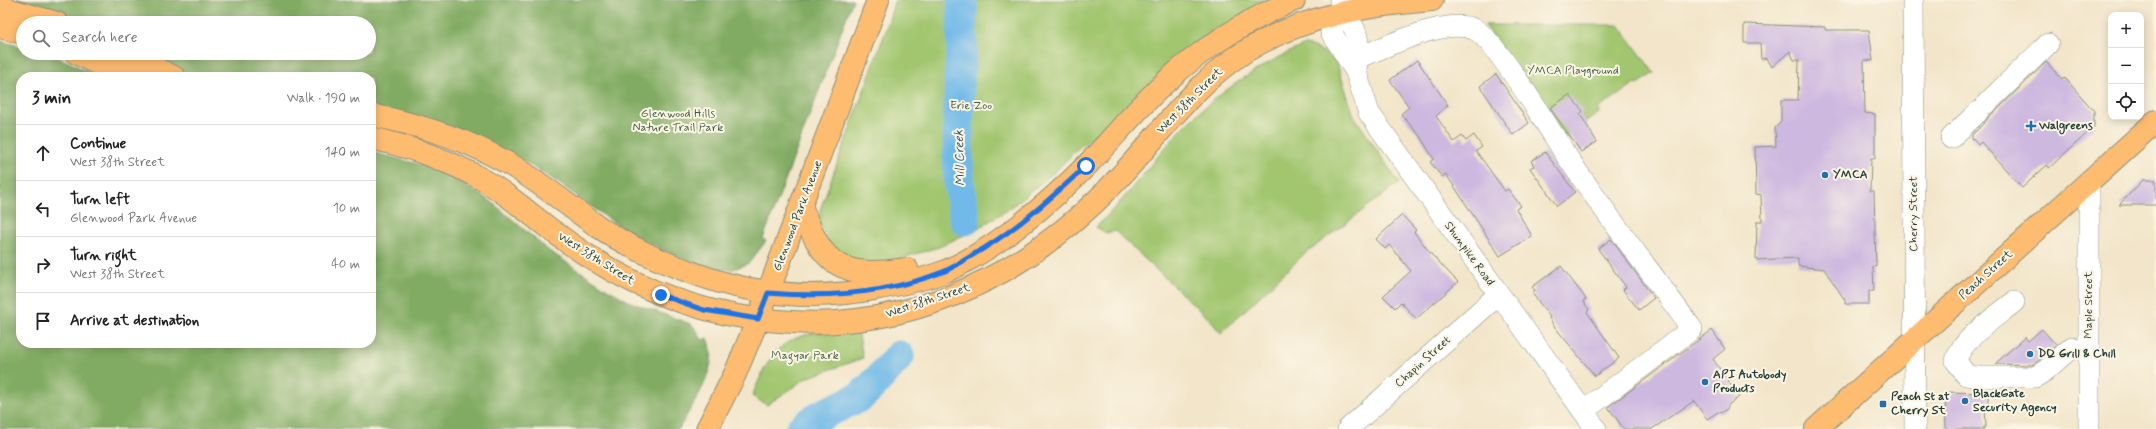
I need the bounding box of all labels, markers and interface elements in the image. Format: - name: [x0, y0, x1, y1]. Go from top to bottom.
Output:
- map controls: [2108, 12, 2144, 120]
- button: +: [2108, 12, 2144, 48]
- search box: [16, 16, 376, 60]
- icon: search: [30, 27, 52, 49]
- text: Search here: [62, 28, 138, 48]
- button: −: [2108, 48, 2144, 84]
- park label: YMCA Playground: [1527, 63, 1619, 79]
- street label: West 38th Street: [1153, 64, 1227, 138]
- button: locate: [2108, 84, 2144, 120]
- text: 3 min: [32, 87, 71, 109]
- text: Walk · 190 m: [287, 90, 360, 107]
- park label: Erie Zoo: [950, 98, 992, 114]
- park label: Glenwood Hills Nature Trail Park: [633, 106, 723, 136]
- place label: Walgreens: [2038, 118, 2093, 135]
- marker: Walgreens: [2026, 121, 2036, 131]
- water label: Mill Creek: [951, 129, 969, 186]
- text: Continue: [70, 134, 126, 154]
- icon: ahead: [32, 142, 54, 164]
- text: 140 m: [325, 144, 360, 161]
- text: West 38th Street: [70, 154, 165, 171]
- route start: [1077, 157, 1095, 175]
- street label: Glenwood Park Avenue: [770, 158, 826, 274]
- place label: YMCA: [1833, 167, 1868, 183]
- marker: YMCA: [1820, 170, 1830, 180]
- street label: Cherry Street: [1906, 176, 1922, 252]
- text: Turn left: [70, 190, 130, 210]
- icon: left: [32, 198, 54, 220]
- text: 10 m: [333, 200, 360, 217]
- text: Glenwood Park Avenue: [70, 210, 197, 227]
- street label: Shunpike Road: [1440, 219, 1498, 289]
- street label: West 38th Street: [555, 229, 637, 289]
- text: Turn right: [70, 246, 137, 266]
- street label: Peach Street: [1956, 247, 2016, 303]
- icon: right: [32, 254, 54, 276]
- text: 40 m: [331, 256, 360, 273]
- text: West 38th Street: [70, 266, 165, 283]
- street label: Maple Street: [2081, 271, 2097, 339]
- street label: West 38th Street: [884, 280, 972, 322]
- route end: [652, 286, 670, 304]
- icon: arrive: [32, 310, 54, 332]
- text: Arrive at destination: [70, 311, 199, 331]
- street label: Chapin Street: [1392, 332, 1455, 391]
- place label: DQ Grill & Chill: [2038, 346, 2116, 362]
- park label: Magyar Park: [771, 348, 839, 365]
- marker: DQ Grill & Chill: [2025, 349, 2035, 359]
- place label: API Autobody Products: [1713, 367, 1787, 397]
- marker: API Autobody Products: [1700, 377, 1710, 387]
- place label: BlackGate Security Agency: [1973, 386, 2057, 417]
- place label: Peach St at Cherry St: [1891, 389, 1950, 419]
- marker: BlackGate Security Agency: [1960, 396, 1970, 406]
- marker: Peach St at Cherry St: [1878, 399, 1888, 409]

